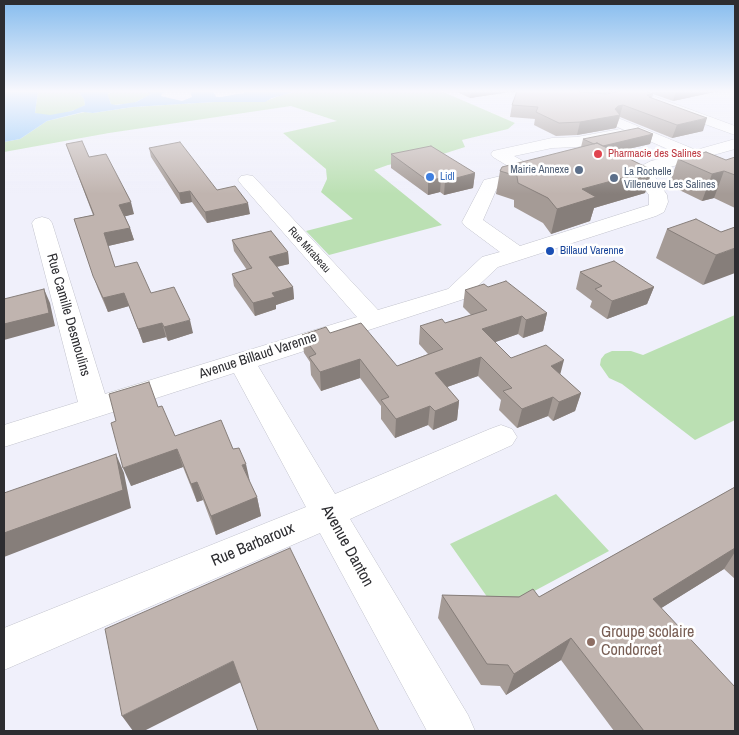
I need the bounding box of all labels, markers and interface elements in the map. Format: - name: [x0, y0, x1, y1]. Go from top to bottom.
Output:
- place label: Pharmacie des Salines: [608, 147, 701, 161]
- marker: Pharmacie des Salines: [592, 148, 604, 160]
- place label: Mairie Annexe: [510, 163, 569, 177]
- marker: Mairie Annexe: [573, 164, 585, 176]
- place label: La Rochelle Villeneuve Les Salines: [624, 165, 716, 191]
- place label: Lidl: [440, 170, 455, 184]
- marker: Lidl: [424, 171, 436, 183]
- marker: La Rochelle Villeneuve Les Salines: [608, 172, 620, 184]
- street label: Rue Mirabeau: [285, 224, 333, 276]
- place label: Billaud Varenne: [560, 244, 624, 258]
- marker: Billaud Varenne: [544, 245, 556, 257]
- street label: Rue Camille Desmoulins: [42, 252, 94, 378]
- street label: Avenue Billaud Varenne: [197, 329, 319, 383]
- street label: Avenue Danton: [317, 502, 377, 590]
- street label: Rue Barbaroux: [209, 519, 297, 571]
- place label: Groupe scolaire Condorcet: [601, 623, 694, 661]
- marker: Groupe scolaire Condorcet: [585, 636, 597, 648]

